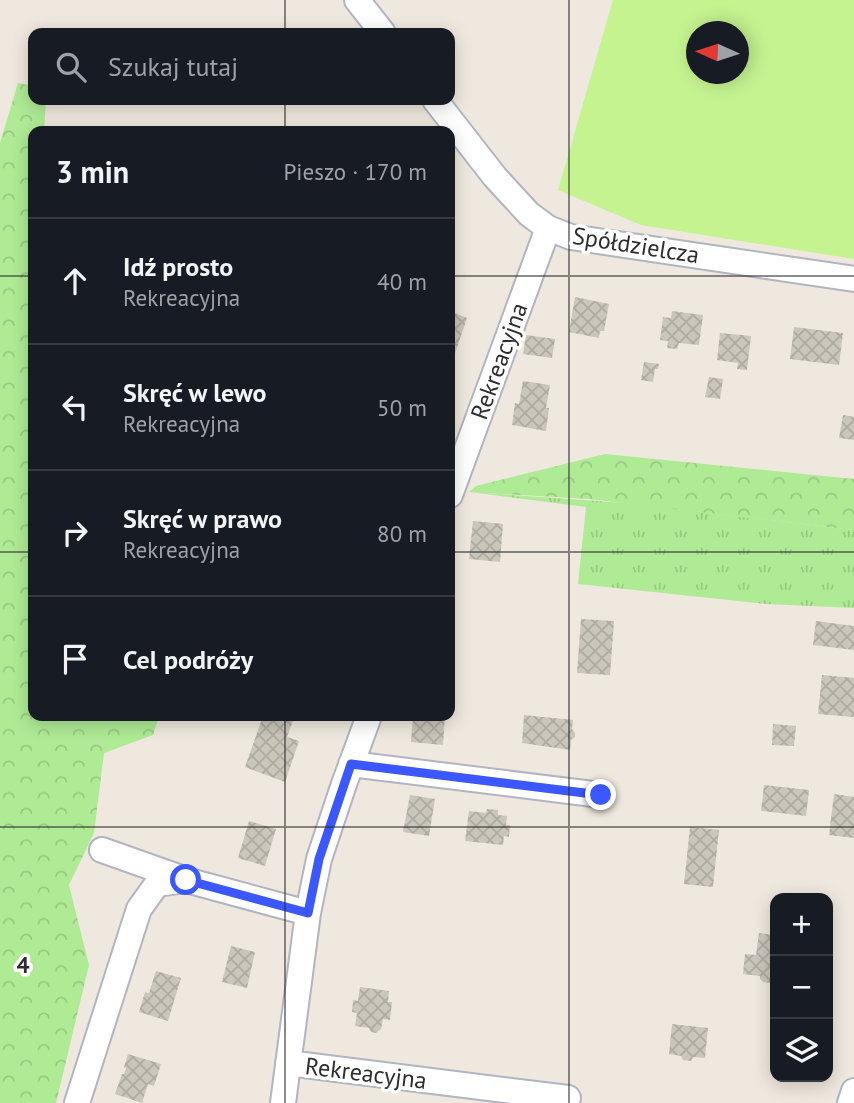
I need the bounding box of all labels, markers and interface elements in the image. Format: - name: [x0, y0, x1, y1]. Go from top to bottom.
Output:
- north arrow: [686, 21, 749, 84]
- search box: [28, 28, 455, 105]
- icon: search: [52, 48, 90, 86]
- text: Szukaj tutaj: [108, 50, 238, 83]
- text: 3 min: [56, 152, 129, 191]
- text: Pieszo · 170 m: [284, 157, 427, 186]
- street label: Spółdzielcza: [570, 220, 702, 270]
- text: Idź prosto: [123, 250, 233, 283]
- icon: ahead: [56, 262, 94, 300]
- text: 40 m: [377, 267, 427, 296]
- text: Rekreacyjna: [123, 283, 240, 312]
- street label: Rekreacyjna: [464, 298, 534, 424]
- text: Skręć w lewo: [123, 376, 267, 409]
- icon: left: [56, 388, 94, 426]
- text: 50 m: [377, 393, 427, 422]
- text: Rekreacyjna: [123, 409, 240, 438]
- text: Skręć w prawo: [123, 502, 282, 535]
- icon: right: [56, 514, 94, 552]
- text: 80 m: [377, 519, 427, 548]
- text: Rekreacyjna: [123, 535, 240, 564]
- icon: arrive: [56, 640, 94, 678]
- text: Cel podróży: [123, 643, 253, 676]
- route end: [585, 779, 616, 810]
- route start: [170, 864, 201, 895]
- map controls: [770, 893, 833, 1082]
- button: +: [770, 893, 833, 956]
- text: 4: [16, 950, 30, 979]
- button: −: [770, 956, 833, 1019]
- button: layers: [770, 1019, 833, 1082]
- street label: Rekreacyjna: [303, 1050, 429, 1096]

